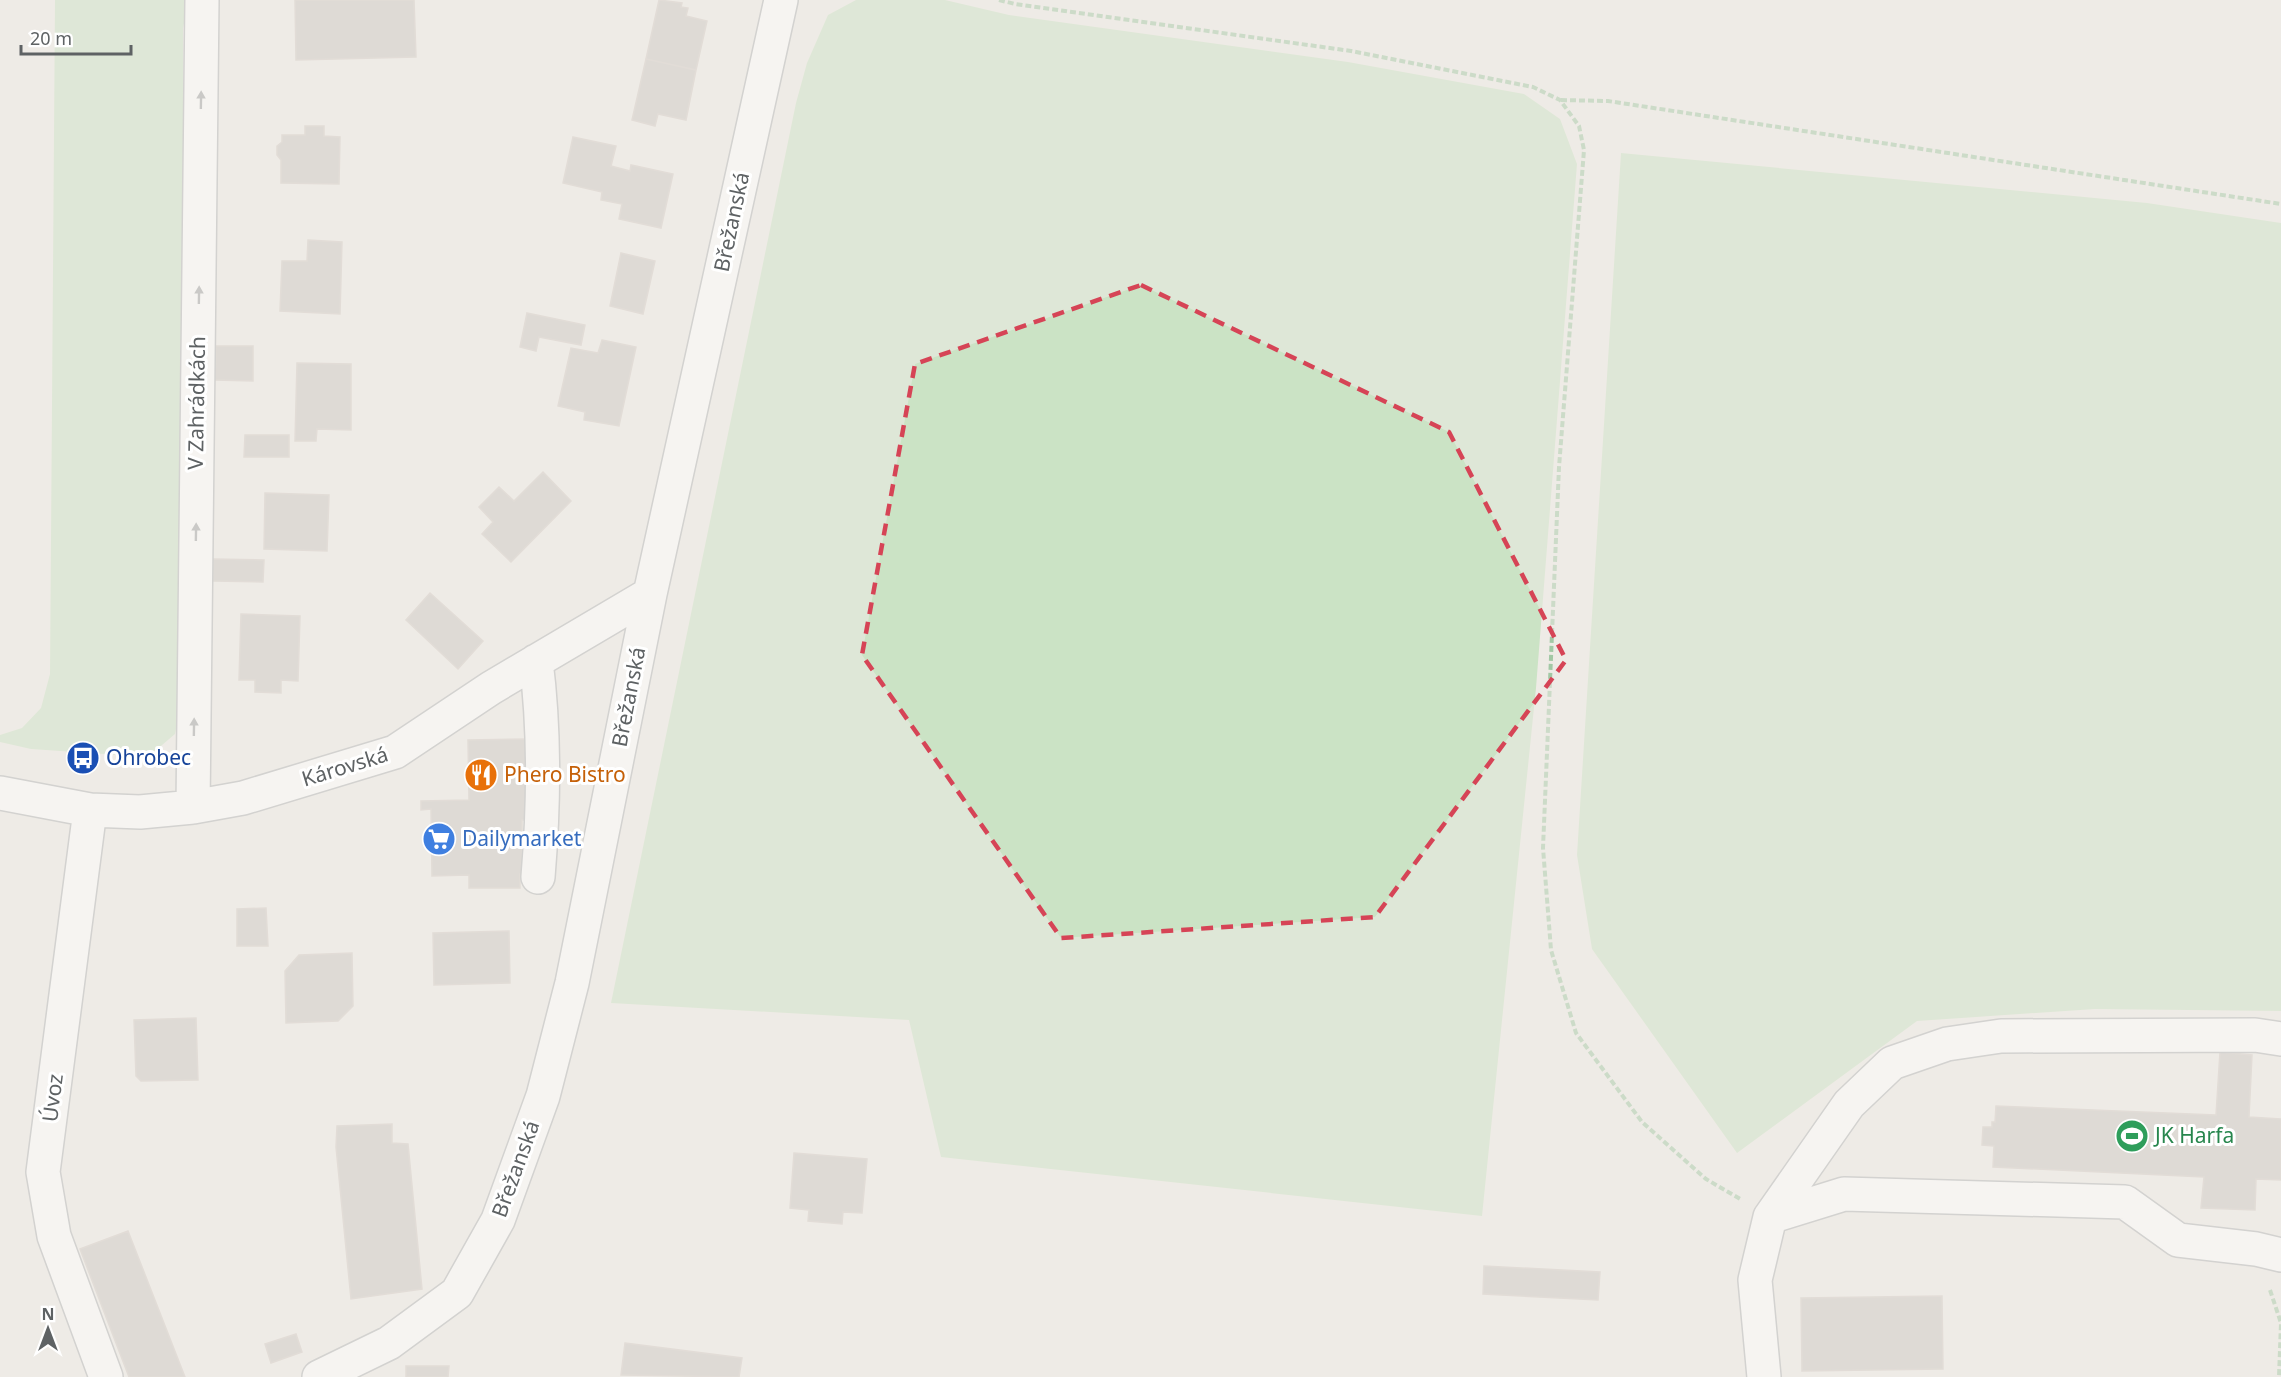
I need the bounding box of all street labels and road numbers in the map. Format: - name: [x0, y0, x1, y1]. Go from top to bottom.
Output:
- street label: Břežanská: [707, 169, 755, 274]
- street label: V Zahrádkách: [181, 336, 211, 470]
- street label: Břežanská: [605, 644, 651, 749]
- street label: Károvská: [298, 740, 391, 792]
- street label: Úvoz: [35, 1072, 69, 1124]
- street label: Břežanská: [485, 1116, 546, 1221]

